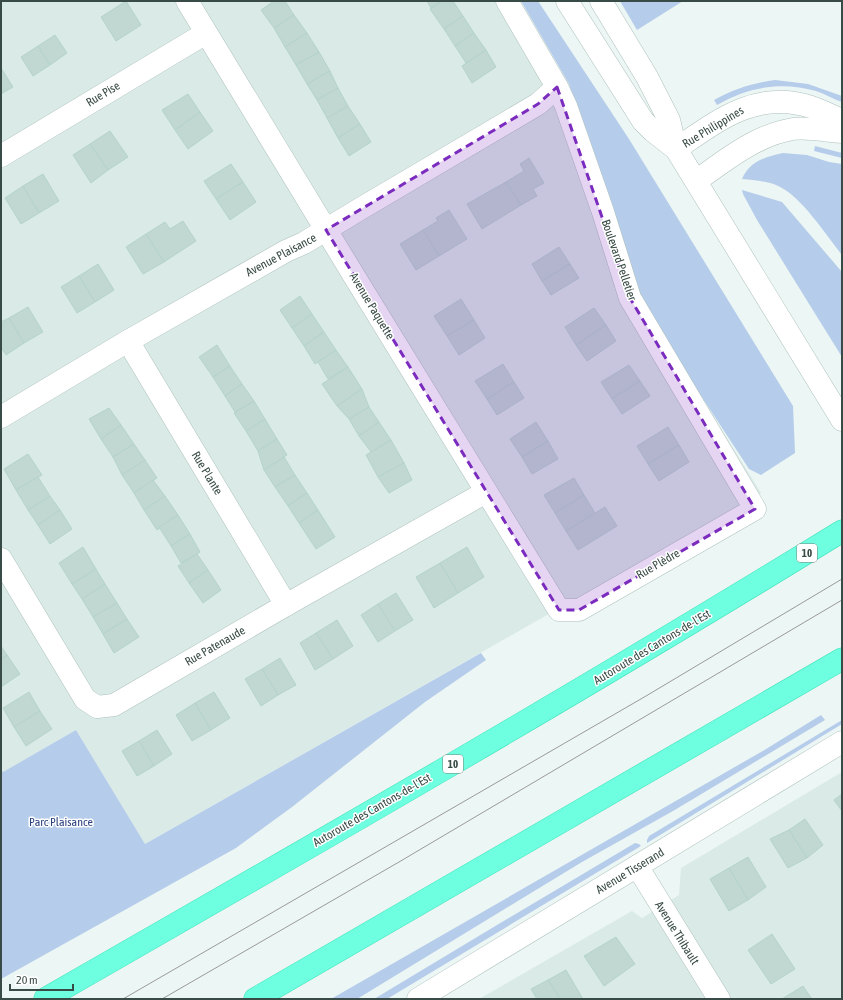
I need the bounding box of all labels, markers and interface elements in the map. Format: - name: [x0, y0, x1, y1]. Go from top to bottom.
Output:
- street label: Rue Pise: [84, 78, 122, 110]
- street label: Rue Philippines: [680, 103, 746, 151]
- street label: Boulevard Pelletier: [599, 218, 640, 303]
- street label: Avenue Plaisance: [243, 231, 319, 279]
- street label: Avenue Paquette: [347, 270, 397, 342]
- street label: Rue Plante: [189, 449, 225, 497]
- road number: 10: [797, 544, 817, 562]
- street label: Rue Plèdre: [634, 546, 682, 582]
- street label: Autoroute des Cantons-de-l'Est: [591, 606, 713, 688]
- street label: Rue Patenaude: [182, 623, 248, 669]
- road number: 10: [443, 755, 463, 773]
- street label: Autoroute des Cantons-de-l'Est: [310, 770, 434, 850]
- park label: Parc Plaisance: [29, 815, 93, 829]
- street label: Avenue Tisserand: [593, 845, 667, 897]
- street label: Avenue Thibault: [652, 899, 702, 968]
- scale bar: [10, 966, 73, 992]
- text: 20 m: [16, 973, 38, 987]

